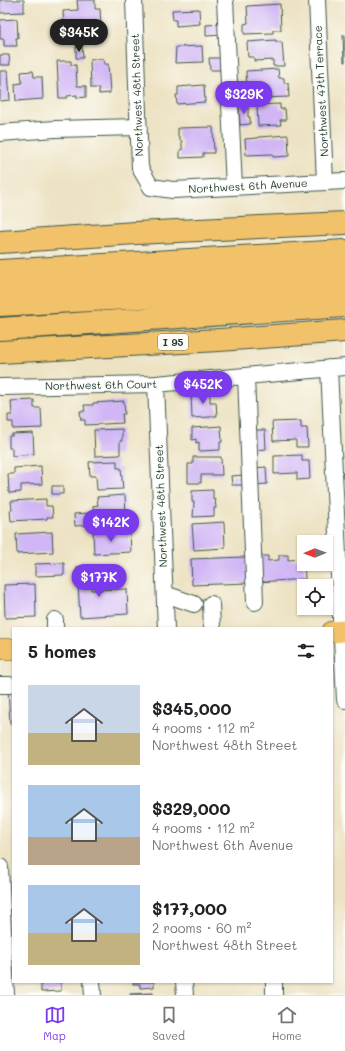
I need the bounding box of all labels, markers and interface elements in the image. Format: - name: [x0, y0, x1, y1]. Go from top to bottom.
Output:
- pin: $345K: [51, 19, 107, 53]
- text: $345K: [59, 23, 99, 40]
- street label: Northwest 47th Terrace: [310, 25, 331, 157]
- street label: Northwest 48th Street: [127, 33, 146, 157]
- pin: $329K: [216, 81, 272, 115]
- text: $329K: [224, 85, 264, 102]
- street label: Northwest 6th Avenue: [188, 175, 308, 196]
- road number: I 95: [158, 334, 188, 350]
- pin: $452K: [175, 371, 231, 405]
- text: $452K: [183, 375, 223, 392]
- street label: Northwest 6th Court: [45, 376, 157, 393]
- street label: Northwest 48th Street: [151, 444, 170, 568]
- pin: $142K: [83, 509, 139, 543]
- text: $142K: [92, 513, 130, 530]
- north arrow: [297, 535, 333, 571]
- map controls: [297, 535, 333, 615]
- pin: $177K: [71, 564, 127, 598]
- text: $177K: [81, 568, 117, 585]
- button: locate: [297, 579, 333, 615]
- text: 5 homes: [28, 640, 96, 662]
- icon: filters: [295, 640, 317, 662]
- text: $345,000: [152, 697, 231, 719]
- icon: home: [60, 701, 108, 749]
- text: 4 rooms · 112 m²: [152, 719, 255, 736]
- text: Northwest 48th Street: [152, 736, 297, 753]
- text: $329,000: [152, 797, 230, 819]
- icon: home: [60, 801, 108, 849]
- text: 4 rooms · 112 m²: [152, 819, 255, 836]
- text: Northwest 6th Avenue: [152, 836, 293, 853]
- text: $177,000: [152, 897, 227, 919]
- icon: home: [60, 901, 108, 949]
- text: 2 rooms · 60 m²: [152, 919, 251, 936]
- text: Northwest 48th Street: [152, 936, 297, 953]
- tab: Map: [43, 1004, 66, 1043]
- tab: Saved: [152, 1004, 185, 1043]
- tab: Home: [272, 1004, 302, 1043]

